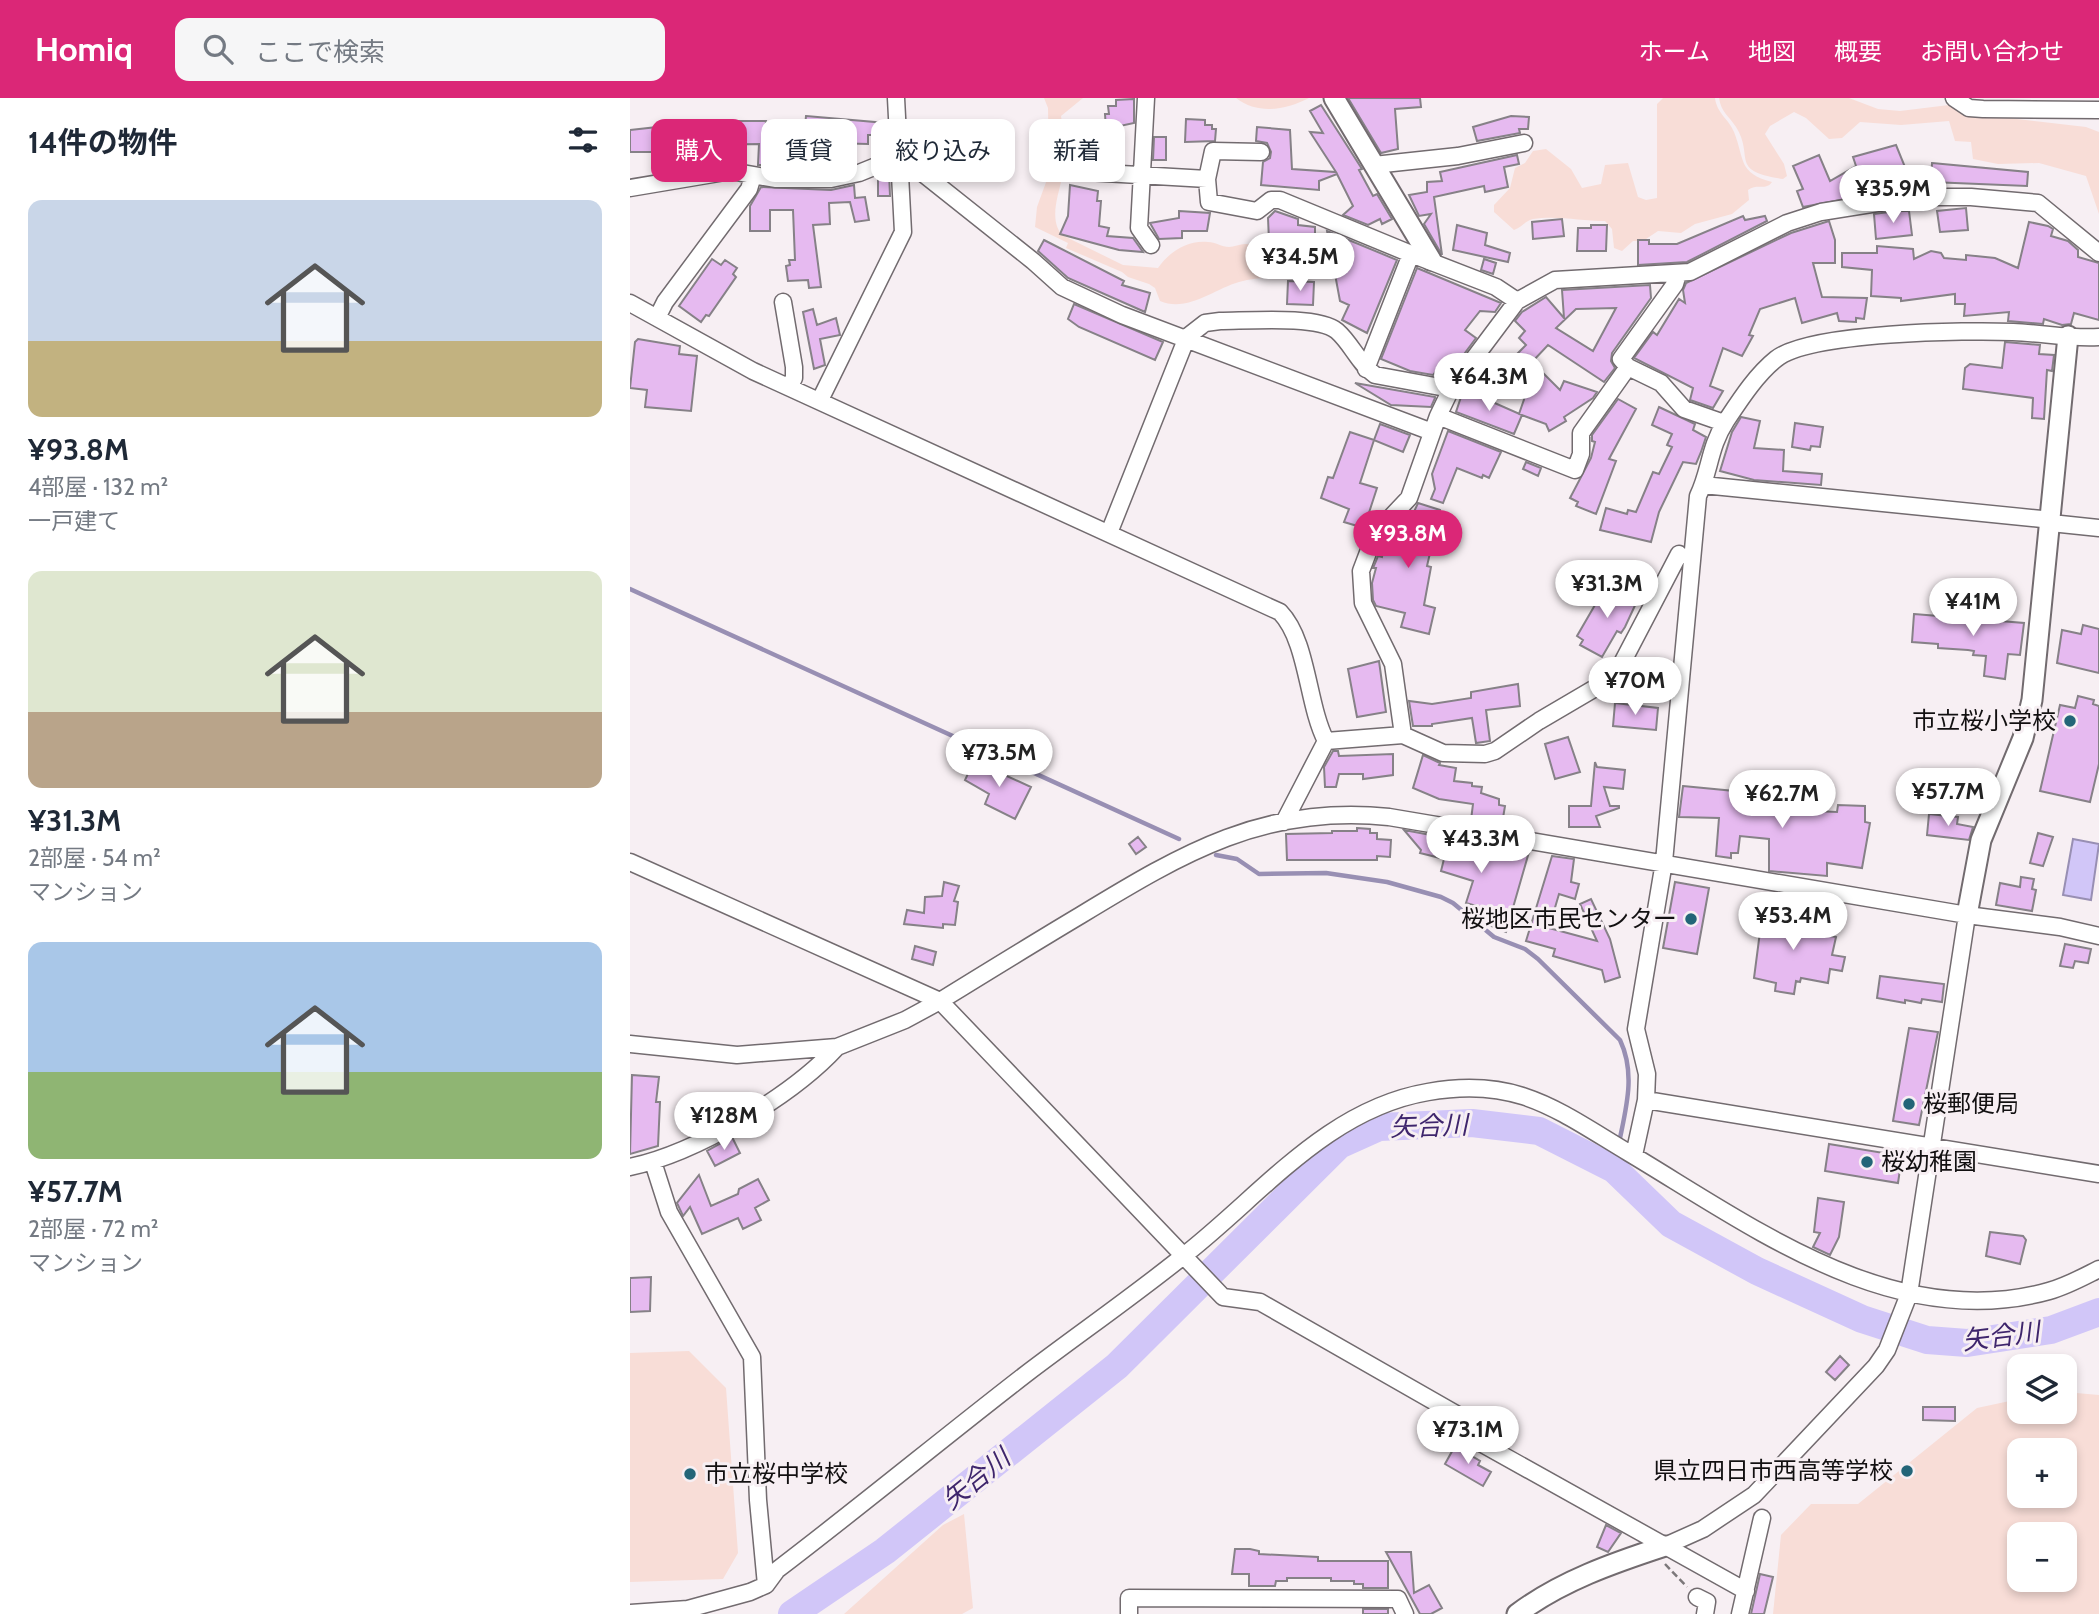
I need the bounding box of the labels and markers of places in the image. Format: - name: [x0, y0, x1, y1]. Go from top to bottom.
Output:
- pin: ¥35.9M: [1836, 166, 1950, 225]
- pin: ¥34.5M: [1243, 234, 1357, 293]
- pin: ¥64.3M: [1432, 354, 1546, 413]
- pin: ¥93.8M: [1351, 510, 1465, 570]
- pin: ¥31.3M: [1550, 560, 1664, 620]
- pin: ¥41M: [1932, 578, 2014, 638]
- pin: ¥70M: [1594, 658, 1676, 717]
- place label: 市立桜小学校: [1912, 706, 2056, 735]
- marker: 市立桜小学校: [2062, 713, 2078, 729]
- pin: ¥73.5M: [942, 730, 1056, 789]
- pin: ¥57.7M: [1891, 768, 2005, 828]
- pin: ¥62.7M: [1725, 770, 1839, 830]
- pin: ¥43.3M: [1424, 816, 1538, 875]
- pin: ¥53.4M: [1736, 892, 1850, 952]
- place label: 桜地区市民センター: [1461, 904, 1677, 933]
- marker: 桜地区市民センター: [1683, 911, 1699, 927]
- place label: 桜郵便局: [1923, 1089, 2019, 1118]
- pin: ¥128M: [675, 1093, 773, 1152]
- marker: 桜郵便局: [1901, 1096, 1917, 1112]
- place label: 桜幼稚園: [1881, 1147, 1977, 1176]
- marker: 桜幼稚園: [1859, 1154, 1875, 1170]
- pin: ¥73.1M: [1411, 1406, 1525, 1466]
- place label: 県立四日市西高等学校: [1653, 1456, 1893, 1485]
- place label: 市立桜中学校: [704, 1459, 848, 1488]
- marker: 県立四日市西高等学校: [1899, 1463, 1915, 1479]
- marker: 市立桜中学校: [682, 1466, 698, 1482]

